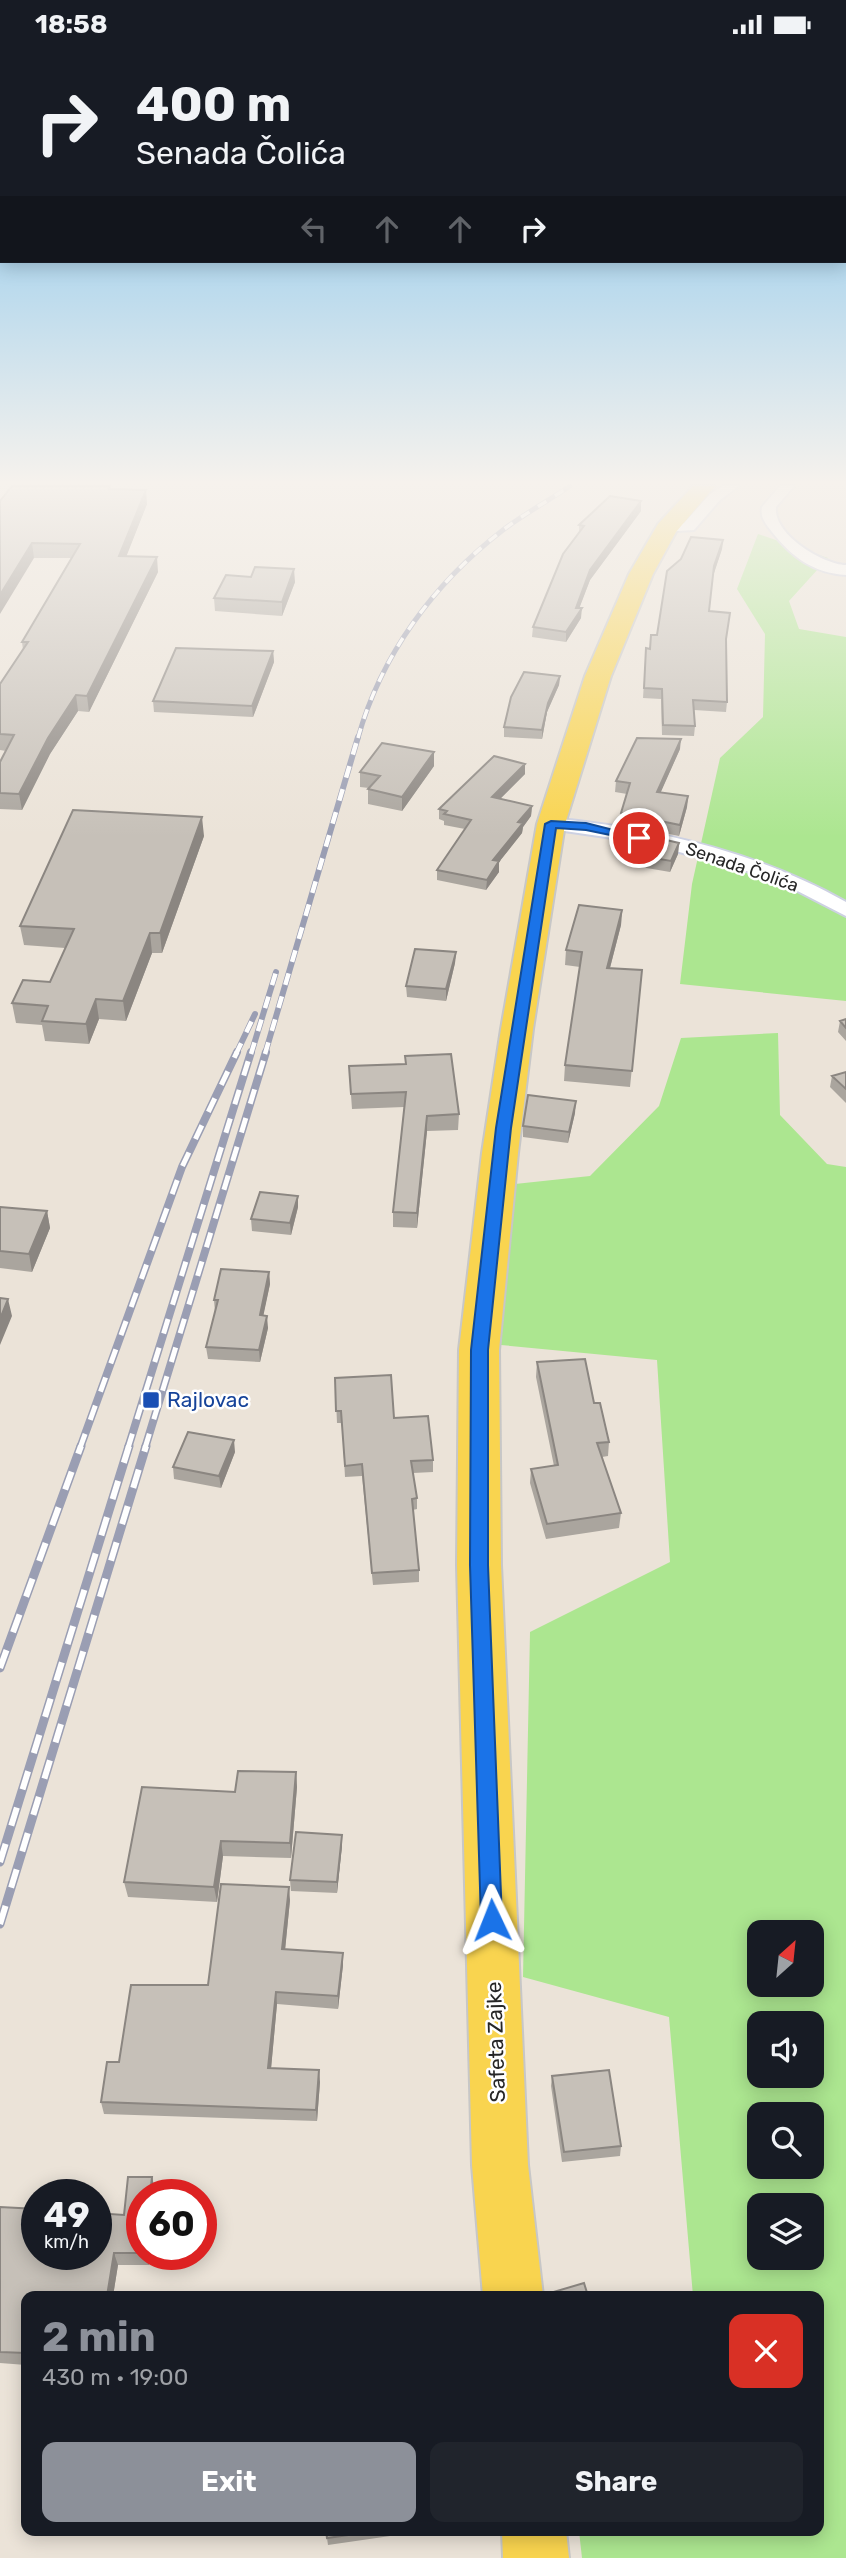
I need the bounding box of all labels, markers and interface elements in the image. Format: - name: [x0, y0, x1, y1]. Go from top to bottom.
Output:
- text: 18:58: [35, 9, 108, 40]
- text: 400 m: [136, 75, 291, 133]
- icon: right: [21, 77, 112, 168]
- text: Senada Čolića: [136, 134, 346, 172]
- icon: left: [295, 210, 333, 248]
- icon: ahead: [368, 210, 406, 248]
- icon: ahead: [441, 210, 479, 248]
- icon: right: [514, 210, 552, 248]
- pin: [609, 808, 669, 868]
- icon: arrive: [620, 819, 658, 857]
- street label: Senada Čolića: [683, 837, 801, 897]
- place label: Rajlovac: [167, 1387, 249, 1412]
- marker: Rajlovac: [141, 1390, 161, 1410]
- position arrow: [455, 1883, 529, 1957]
- north arrow: [747, 1920, 824, 1997]
- map controls: [747, 1920, 824, 2270]
- street label: Safeta Zajke: [481, 1981, 510, 2103]
- button: sound: [747, 2011, 824, 2088]
- button: search: [747, 2102, 824, 2179]
- speed limit sign: 60: [126, 2179, 217, 2270]
- button: layers: [747, 2193, 824, 2270]
- text: 49: [43, 2194, 90, 2236]
- text: km/h: [44, 2231, 89, 2253]
- text: 2 min: [42, 2312, 156, 2362]
- button: close: [729, 2314, 803, 2388]
- text: 430 m · 19:00: [42, 2363, 188, 2391]
- button: Exit: [42, 2442, 416, 2522]
- button: Share: [430, 2442, 803, 2522]

